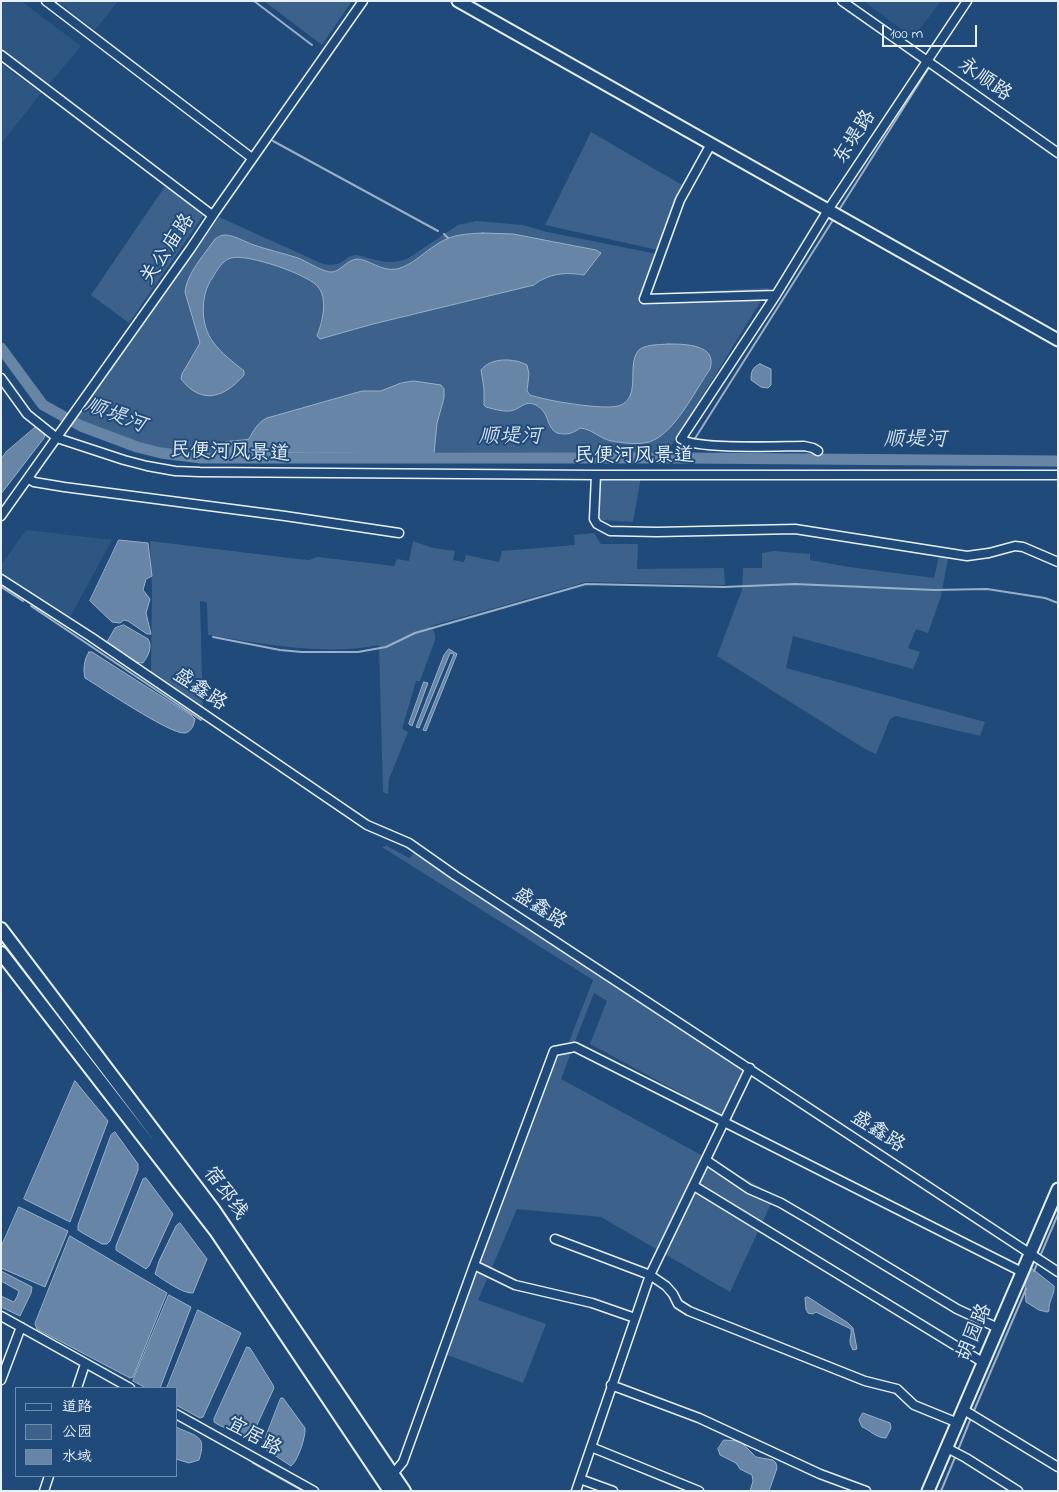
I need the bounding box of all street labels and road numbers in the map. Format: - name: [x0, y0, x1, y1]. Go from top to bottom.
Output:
- street label: 永顺路: [953, 54, 1015, 108]
- street label: 东堤路: [830, 106, 882, 170]
- street label: 关公庙路: [137, 210, 201, 290]
- street label: 民便河风景道: [170, 440, 290, 468]
- street label: 民便河风景道: [574, 446, 694, 470]
- street label: 盛鑫路: [167, 664, 231, 718]
- street label: 盛鑫路: [507, 884, 571, 936]
- street label: 盛鑫路: [845, 1107, 909, 1159]
- street label: 宿邳线: [197, 1163, 251, 1225]
- street label: 胡园路: [953, 1301, 999, 1365]
- street label: 宜居路: [221, 1413, 285, 1463]

